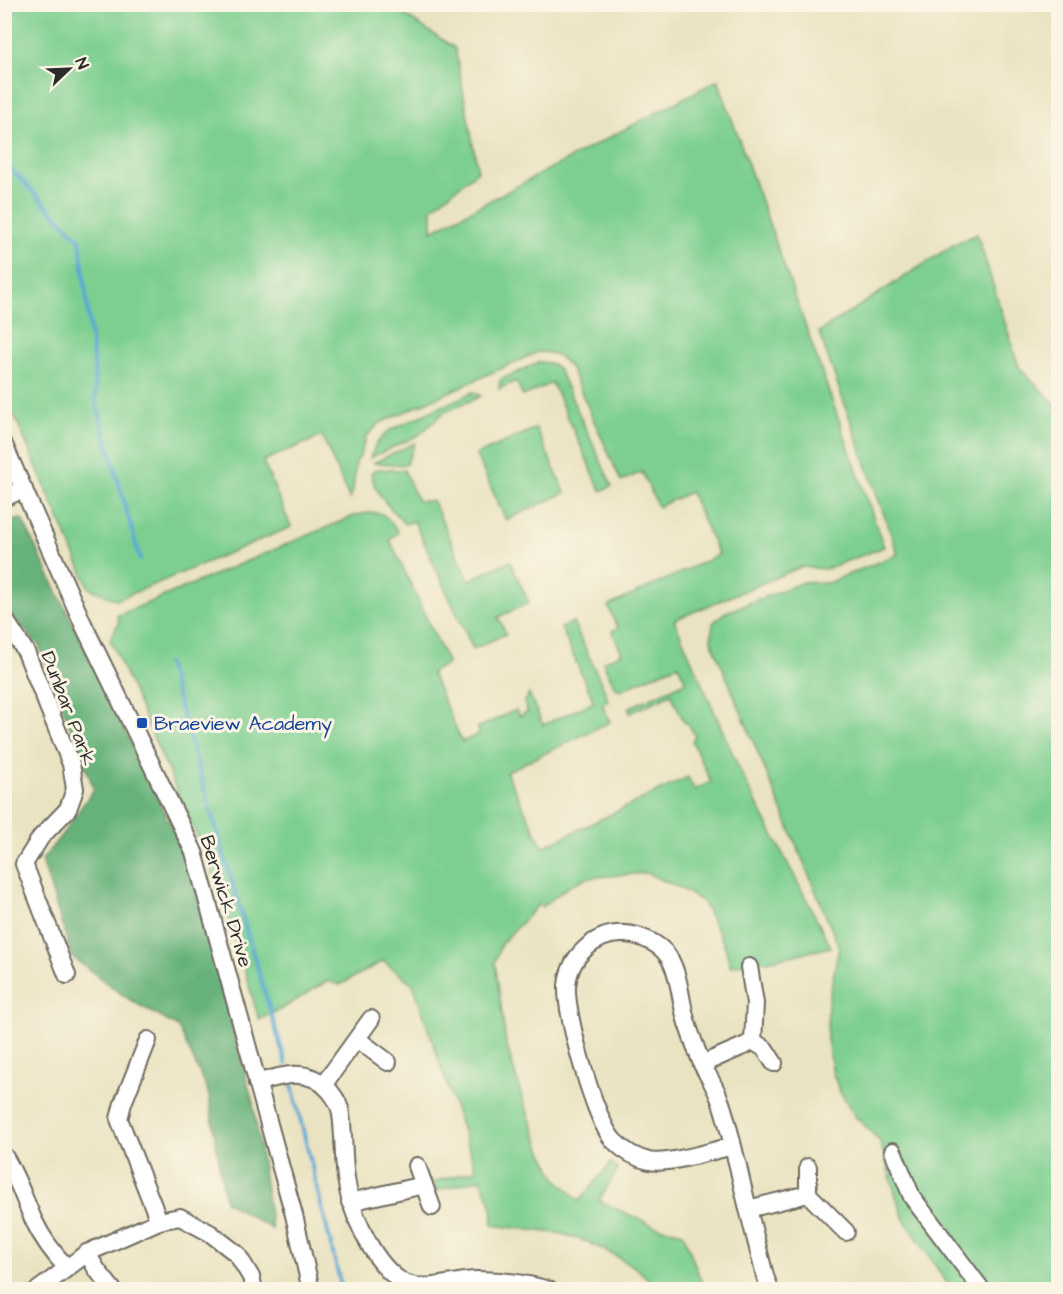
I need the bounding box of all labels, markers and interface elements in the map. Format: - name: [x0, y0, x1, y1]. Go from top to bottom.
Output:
- north arrow: [39, 39, 99, 99]
- text: N: [70, 55, 94, 72]
- street label: Dunbar Park: [34, 647, 103, 769]
- place label: Braeview Academy: [154, 710, 332, 739]
- marker: Braeview Academy: [135, 716, 149, 730]
- street label: Berwick Drive: [193, 832, 259, 971]

